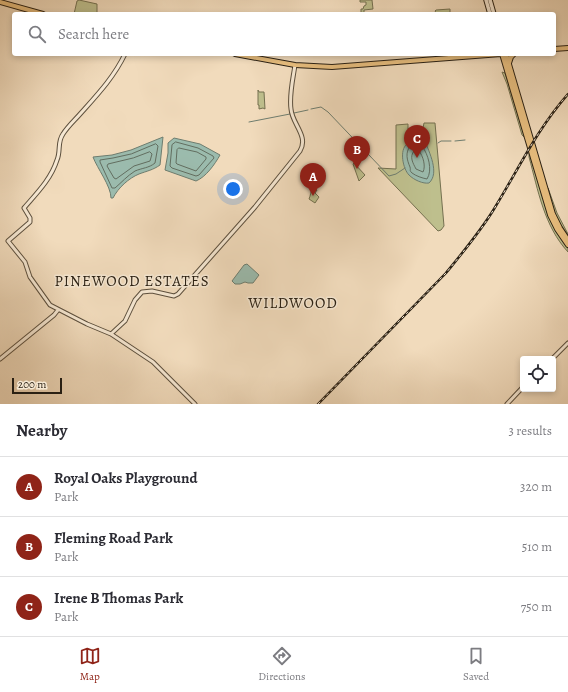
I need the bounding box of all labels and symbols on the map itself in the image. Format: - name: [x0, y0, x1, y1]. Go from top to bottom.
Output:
- pin: C: [404, 125, 430, 158]
- pin: B: [344, 136, 370, 169]
- pin: A: [300, 163, 326, 196]
- your location: [223, 179, 243, 199]
- district label: PINEWOOD ESTATES: [54, 271, 210, 291]
- district label: WILDWOOD: [247, 293, 338, 313]
- scale bar: [12, 376, 62, 395]

